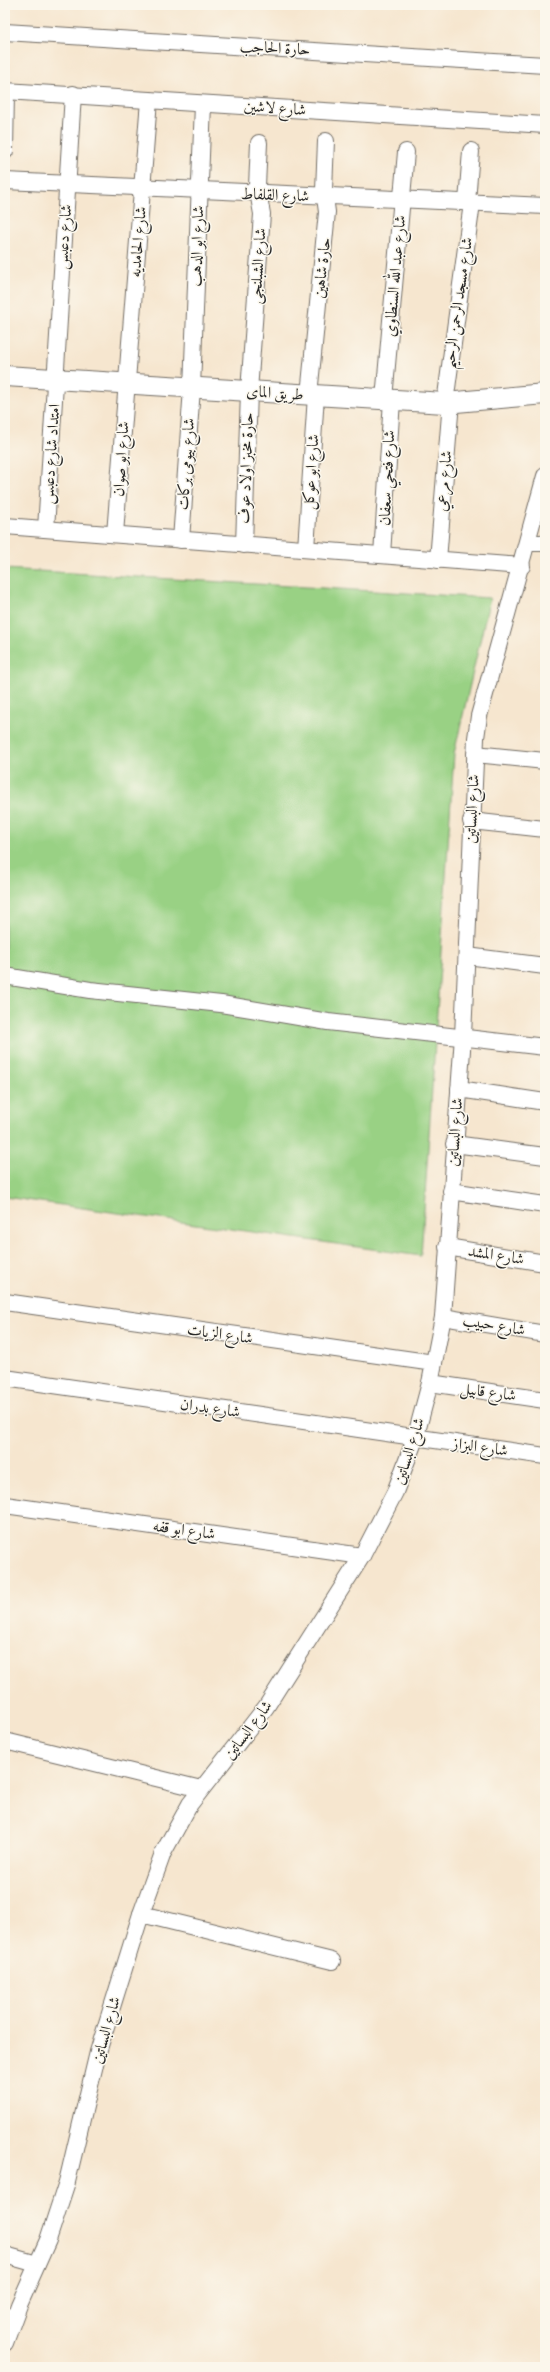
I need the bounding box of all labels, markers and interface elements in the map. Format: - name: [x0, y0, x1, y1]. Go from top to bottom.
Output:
- street label: حارة الحاجب: [239, 35, 311, 61]
- street label: شارع لاشين: [243, 95, 307, 123]
- street label: شارع القلفاط: [240, 183, 310, 209]
- street label: شارع دعبس: [51, 204, 79, 271]
- street label: شارع ابو الدهب: [185, 205, 211, 287]
- street label: شارع الحامديه: [124, 206, 154, 279]
- street label: شارع عبد الله السنطاوي: [377, 214, 413, 338]
- street label: شارع الشبلنجى: [244, 227, 274, 305]
- street label: شارع مسجد الرحمن الرحيم: [438, 236, 483, 371]
- street label: حارة شاهين: [308, 237, 336, 299]
- street label: طريق الماى: [246, 380, 304, 406]
- street label: امتداد شارع دعبس: [37, 403, 67, 505]
- street label: حارة مخبز اولاد عوف: [233, 412, 259, 524]
- street label: شارع بيومى بركات: [172, 417, 202, 511]
- street label: شارع ابو صوان: [107, 421, 137, 498]
- street label: شارع فتحي سعفان: [374, 430, 404, 527]
- street label: شارع ابو عوكل: [297, 433, 327, 511]
- street label: شارع مرعي: [430, 450, 460, 513]
- street label: شارع البساتين: [459, 774, 487, 844]
- street label: شارع البساتين: [442, 1097, 470, 1167]
- street label: شارع المشد: [466, 1240, 526, 1272]
- street label: شارع حبيب: [461, 1309, 527, 1343]
- street label: شارع الزيات: [185, 1319, 254, 1351]
- street label: شارع قابيل: [458, 1377, 517, 1409]
- street label: شارع بدران: [178, 1393, 241, 1425]
- street label: شارع البساتين: [388, 1415, 432, 1488]
- street label: شارع البزاز: [449, 1432, 509, 1464]
- street label: شارع ابو قفه: [151, 1515, 217, 1547]
- street label: شارع البساتين: [218, 1696, 279, 1765]
- street label: شارع البساتين: [86, 1994, 128, 2067]

